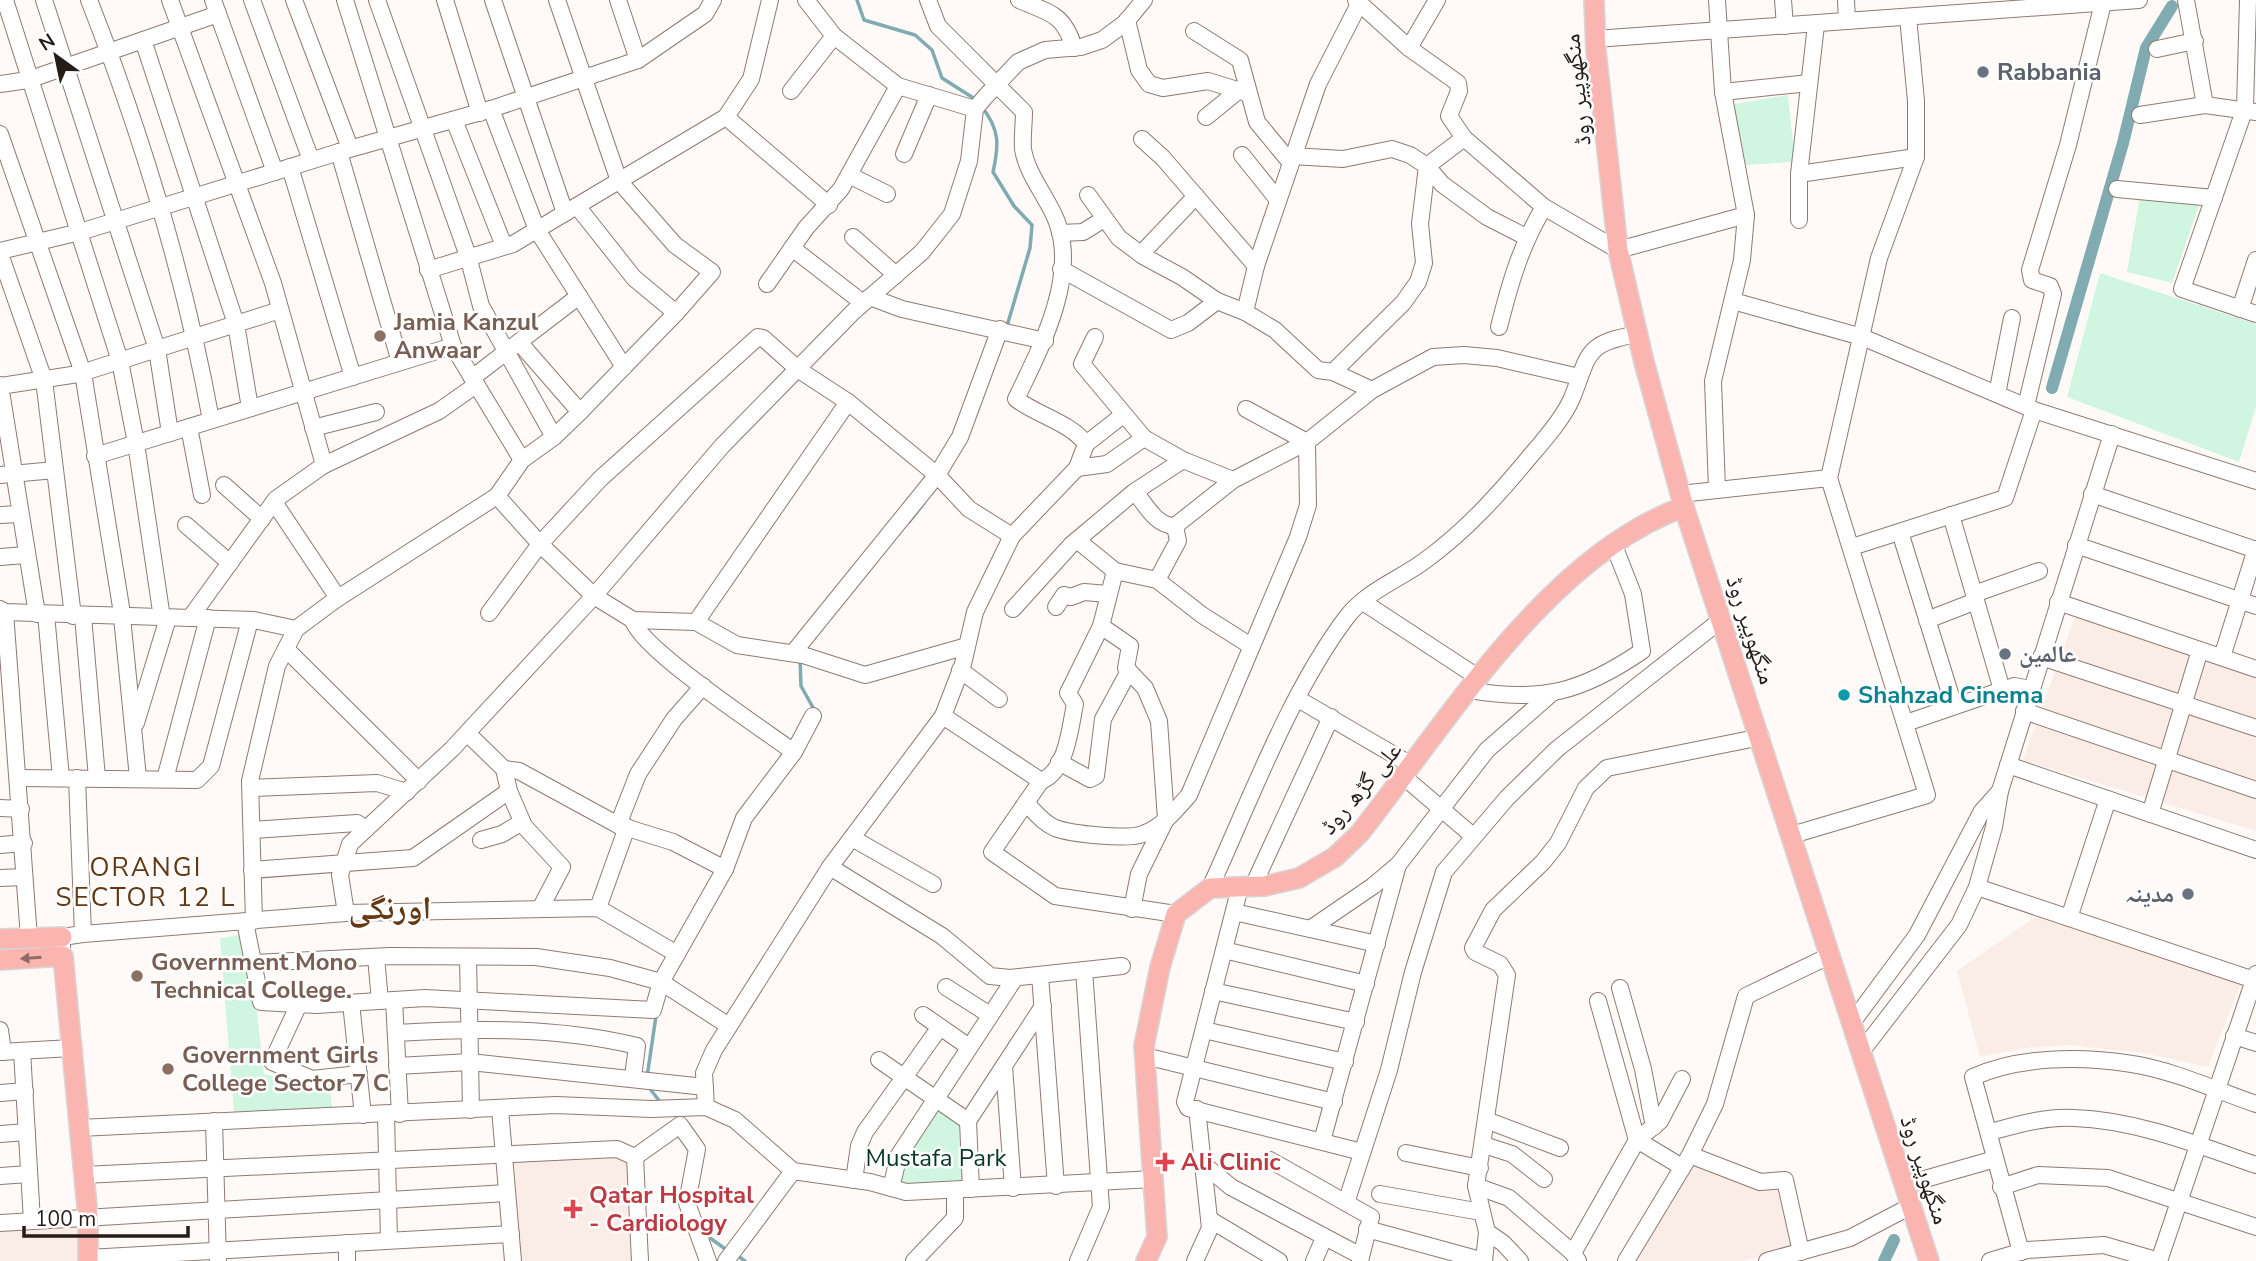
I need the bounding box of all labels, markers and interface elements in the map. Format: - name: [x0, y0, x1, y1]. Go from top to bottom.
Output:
- north arrow: [21, 21, 91, 91]
- text: N: [34, 28, 60, 57]
- street label: منگھوپیر روڈ: [1555, 32, 1599, 148]
- place label: Rabbania: [1997, 56, 2102, 88]
- marker: Rabbania: [1975, 64, 1991, 80]
- place label: Jamia Kanzul Anwaar: [393, 306, 539, 366]
- marker: Jamia Kanzul Anwaar: [372, 328, 388, 344]
- street label: منگھوپیر روڈ: [1718, 572, 1784, 688]
- place label: عالمین: [2019, 638, 2076, 670]
- marker: عالمین: [1997, 646, 2013, 662]
- place label: Shahzad Cinema: [1858, 679, 2043, 711]
- marker: Shahzad Cinema: [1836, 687, 1852, 703]
- street label: علی گڑھ روڈ: [1313, 735, 1409, 841]
- district label: ORANGI SECTOR 12 L: [56, 850, 236, 915]
- place label: مدینہ: [2125, 878, 2174, 910]
- marker: مدینہ: [2180, 886, 2196, 902]
- district label: اورنگی: [349, 887, 431, 930]
- place label: Government Mono Technical College.: [151, 946, 357, 1006]
- one-way arrow: [20, 953, 42, 964]
- marker: Government Mono Technical College.: [129, 968, 145, 984]
- place label: Government Girls College Sector 7 C: [182, 1039, 389, 1099]
- marker: Government Girls College Sector 7 C: [160, 1061, 176, 1077]
- street label: منگھوپیر روڈ: [1892, 1112, 1958, 1228]
- park label: Mustafa Park: [865, 1142, 1008, 1174]
- place label: Ali Clinic: [1181, 1146, 1281, 1178]
- marker: Ali Clinic: [1155, 1152, 1175, 1172]
- place label: Qatar Hospital - Cardiology: [589, 1179, 754, 1239]
- scale bar: [24, 1194, 189, 1238]
- marker: Qatar Hospital - Cardiology: [563, 1199, 583, 1219]
- text: 100 m: [35, 1205, 96, 1233]

